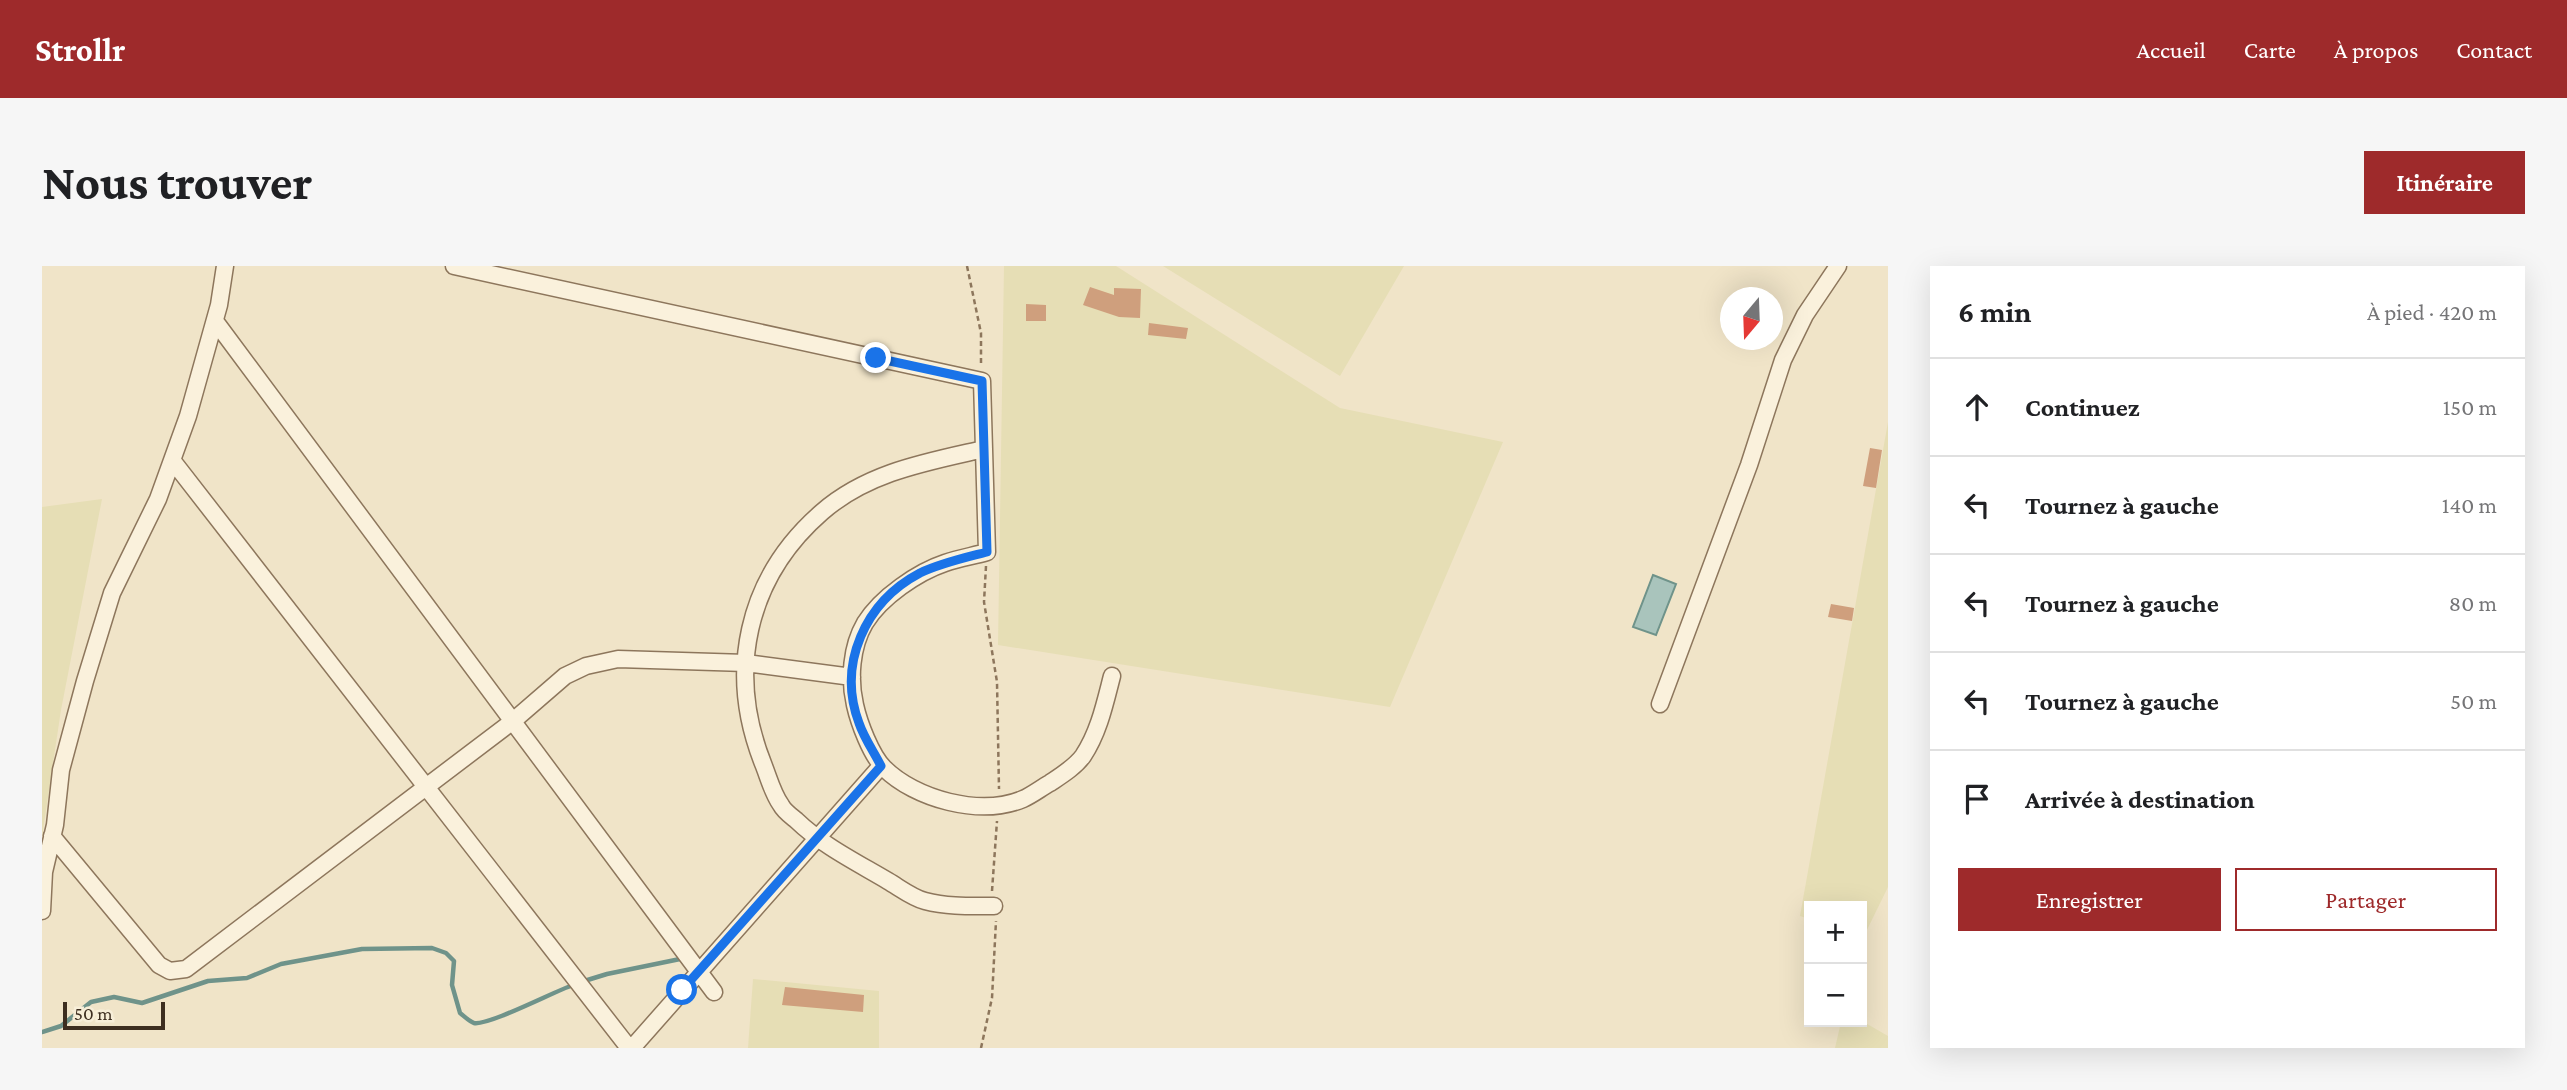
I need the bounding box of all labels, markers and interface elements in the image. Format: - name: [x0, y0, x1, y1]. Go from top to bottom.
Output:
- text: Strollr: [35, 31, 125, 68]
- text: Accueil: [2136, 36, 2206, 63]
- text: Carte: [2244, 36, 2296, 63]
- text: À propos: [2334, 36, 2418, 63]
- text: Contact: [2456, 36, 2532, 63]
- button: Itinéraire: [2364, 151, 2525, 214]
- text: Nous trouver: [42, 155, 312, 210]
- north arrow: [1720, 287, 1783, 350]
- text: 6 min: [1958, 295, 2031, 328]
- text: À pied · 420 m: [2367, 299, 2497, 325]
- route end: [860, 342, 891, 373]
- icon: ahead: [1958, 388, 1996, 426]
- text: Continuez: [2025, 393, 2140, 422]
- text: 150 m: [2443, 394, 2497, 420]
- icon: left: [1958, 486, 1996, 524]
- text: Tournez à gauche: [2025, 491, 2219, 520]
- text: 140 m: [2442, 492, 2497, 518]
- icon: left: [1958, 584, 1996, 622]
- text: Tournez à gauche: [2025, 589, 2219, 618]
- text: 80 m: [2449, 590, 2497, 616]
- icon: left: [1958, 682, 1996, 720]
- text: Tournez à gauche: [2025, 687, 2219, 716]
- text: 50 m: [2450, 688, 2497, 714]
- icon: arrive: [1958, 780, 1996, 818]
- text: Arrivée à destination: [2025, 785, 2255, 814]
- button: Enregistrer: [1958, 868, 2221, 931]
- button: Partager: [2235, 868, 2497, 931]
- map controls: [1804, 901, 1867, 1027]
- button: +: [1804, 901, 1867, 964]
- button: −: [1804, 964, 1867, 1027]
- route start: [666, 974, 697, 1005]
- scale bar: [63, 999, 164, 1031]
- text: 50 m: [74, 1003, 113, 1024]

